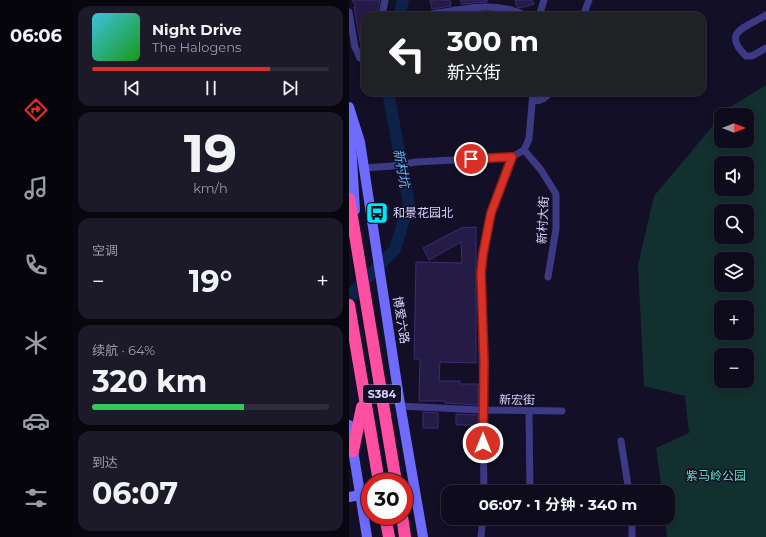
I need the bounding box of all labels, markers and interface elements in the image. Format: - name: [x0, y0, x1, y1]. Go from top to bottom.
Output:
- text: Night Drive: [152, 20, 242, 39]
- text: 300 m: [447, 24, 539, 58]
- text: 06:06: [10, 25, 62, 47]
- icon: left: [381, 28, 433, 80]
- text: The Halogens: [152, 39, 241, 55]
- text: 新兴街: [447, 62, 501, 84]
- icon: previous: [121, 77, 143, 99]
- icon: pause: [200, 77, 222, 99]
- icon: next: [279, 77, 301, 99]
- icon: directions: [22, 96, 50, 124]
- north arrow: [714, 108, 754, 148]
- map controls: [714, 108, 754, 388]
- text: 19: [184, 122, 237, 185]
- pin: [454, 142, 488, 176]
- water label: 新村坑: [391, 147, 414, 191]
- icon: arrive: [460, 148, 482, 170]
- button: sound: [714, 156, 754, 196]
- icon: music: [22, 174, 50, 202]
- text: km/h: [193, 180, 228, 196]
- street label: 新村大街: [534, 196, 551, 244]
- bus stop icon: 和景花园北: [364, 200, 390, 226]
- button: search: [714, 204, 754, 244]
- place label: 和景花园北: [393, 205, 453, 220]
- text: 空调: [92, 242, 118, 258]
- icon: phone: [22, 251, 50, 279]
- button: layers: [714, 252, 754, 292]
- text: 19°: [189, 263, 232, 300]
- text: −: [92, 268, 105, 295]
- text: +: [316, 268, 329, 295]
- street label: 博爱六路: [390, 295, 413, 345]
- button: +: [714, 300, 754, 340]
- icon: climate: [22, 329, 50, 357]
- text: 续航 · 64%: [92, 342, 155, 358]
- button: −: [714, 348, 754, 388]
- text: 320 km: [92, 363, 207, 400]
- road number: S384: [363, 385, 401, 403]
- street label: 新宏街: [499, 392, 535, 407]
- icon: car: [22, 407, 50, 435]
- position arrow: [462, 422, 504, 464]
- text: 到达: [92, 454, 118, 470]
- park label: 紫马岭公园: [686, 468, 746, 483]
- speed limit sign: 30: [361, 473, 413, 525]
- text: 06:07: [92, 475, 178, 512]
- icon: filters: [22, 484, 50, 512]
- text: 06:07 · 1 分钟 · 340 m: [479, 495, 637, 514]

